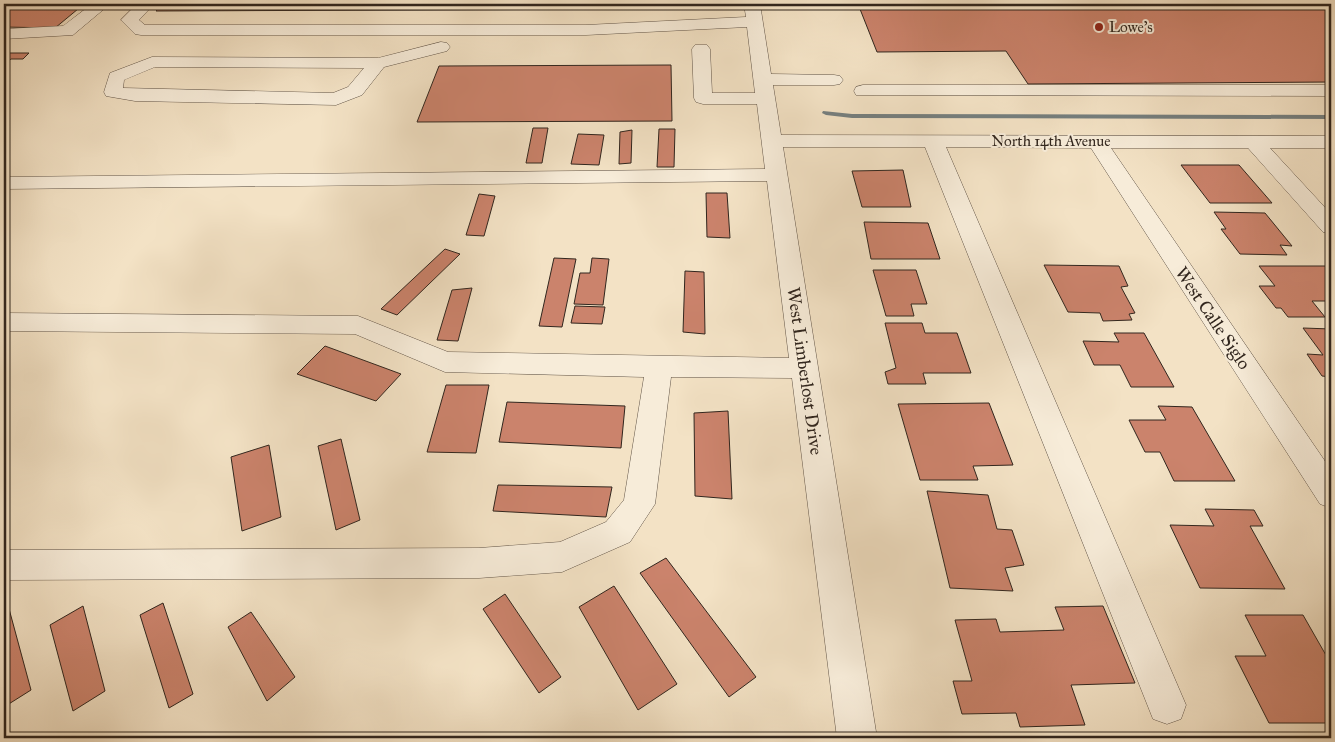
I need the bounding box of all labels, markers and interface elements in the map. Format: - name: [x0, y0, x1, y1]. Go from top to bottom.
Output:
- place label: Lowe's: [1109, 18, 1153, 36]
- marker: Lowe's: [1093, 21, 1105, 33]
- street label: North 14th Avenue: [992, 132, 1110, 150]
- street label: West Calle Siglo: [1170, 262, 1255, 374]
- street label: West Limberlost Drive: [782, 286, 828, 456]

